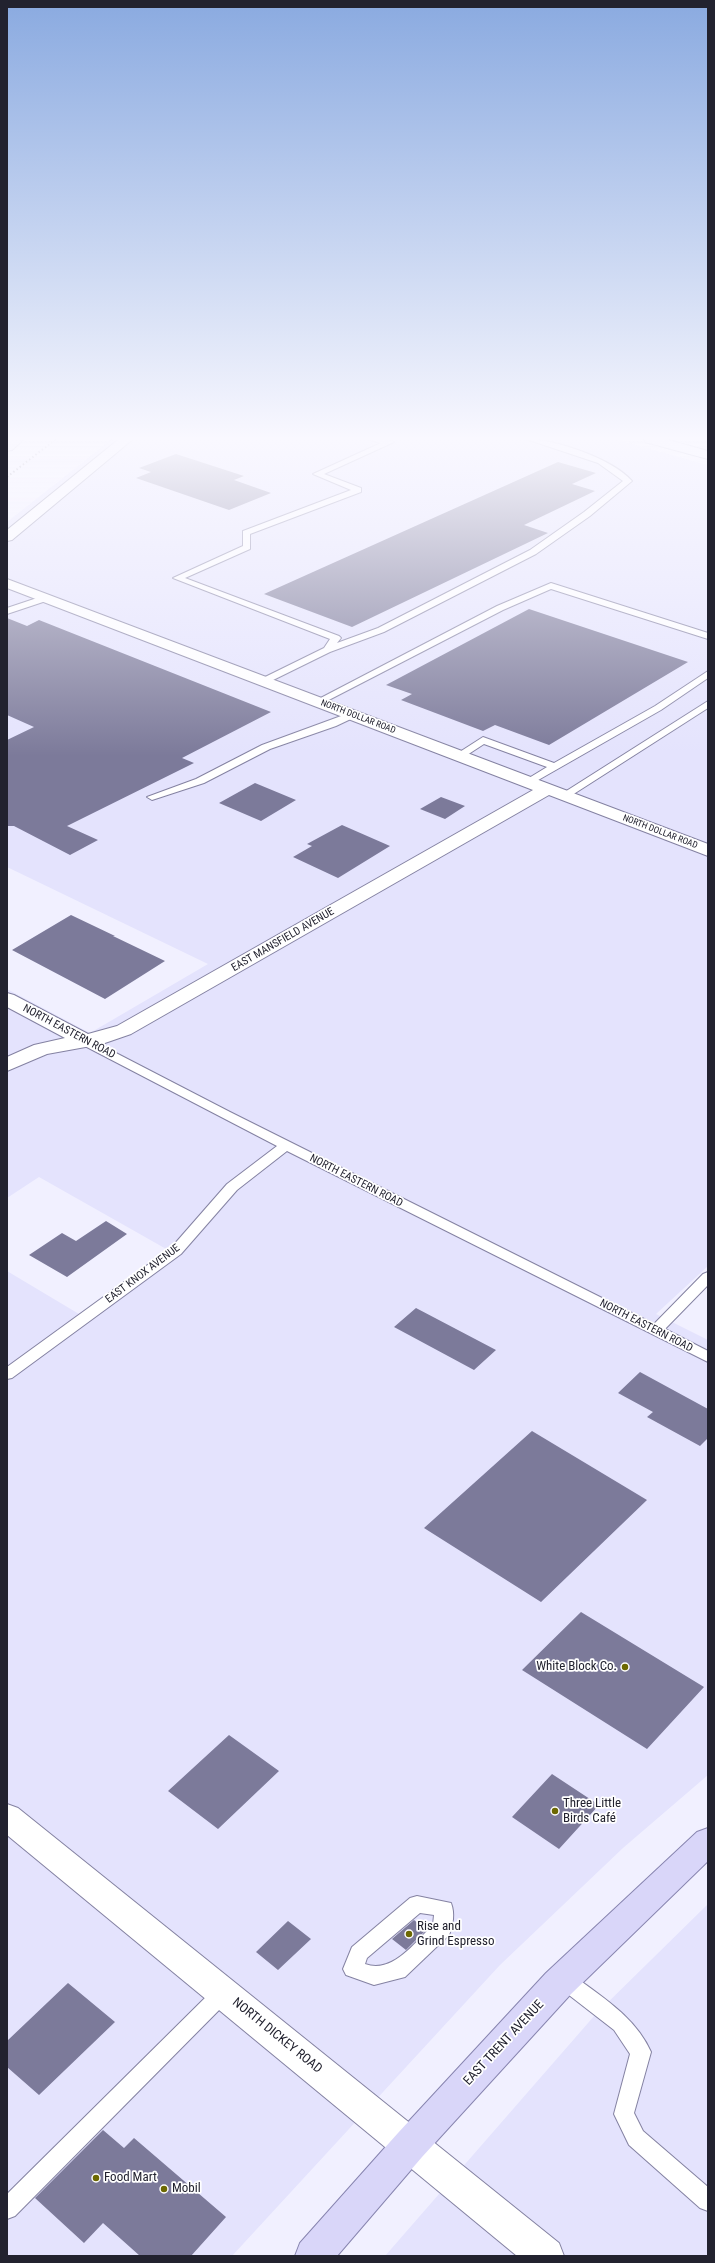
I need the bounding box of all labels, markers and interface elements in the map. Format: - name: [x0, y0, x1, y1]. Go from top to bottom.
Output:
- street label: NORTH DOLLAR ROAD: [319, 698, 397, 736]
- street label: NORTH DOLLAR ROAD: [621, 813, 699, 851]
- street label: EAST MANSFIELD AVENUE: [229, 905, 337, 975]
- street label: NORTH EASTERN ROAD: [21, 1002, 117, 1062]
- street label: NORTH EASTERN ROAD: [307, 1152, 405, 1210]
- street label: EAST KNOX AVENUE: [103, 1242, 183, 1306]
- street label: NORTH EASTERN ROAD: [597, 1297, 695, 1355]
- place label: White Block Co.: [536, 1659, 617, 1675]
- marker: White Block Co.: [620, 1662, 630, 1672]
- place label: Three Little Birds Café: [563, 1796, 621, 1827]
- marker: Three Little Birds Café: [550, 1806, 560, 1816]
- place label: Rise and Grind Espresso: [417, 1919, 494, 1950]
- marker: Rise and Grind Espresso: [404, 1929, 414, 1939]
- street label: NORTH DICKEY ROAD: [229, 1995, 325, 2077]
- street label: EAST TRENT AVENUE: [461, 1997, 547, 2089]
- place label: Food Mart: [104, 2170, 157, 2186]
- marker: Food Mart: [91, 2173, 101, 2183]
- place label: Mobil: [172, 2181, 201, 2197]
- marker: Mobil: [159, 2184, 169, 2194]

